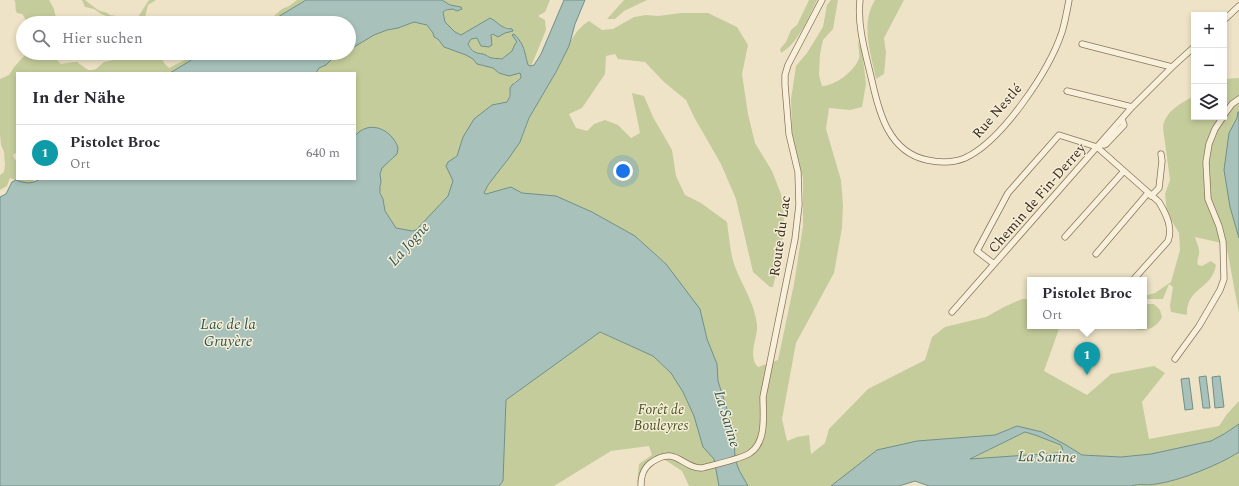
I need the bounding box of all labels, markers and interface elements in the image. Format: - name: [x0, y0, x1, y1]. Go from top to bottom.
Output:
- map controls: [1191, 12, 1227, 120]
- button: +: [1191, 12, 1227, 48]
- search box: [16, 16, 356, 60]
- icon: search: [30, 27, 52, 49]
- text: Hier suchen: [62, 27, 143, 50]
- button: −: [1191, 48, 1227, 84]
- street label: Rue Nestlé: [967, 79, 1027, 143]
- button: layers: [1191, 84, 1227, 120]
- text: In der Nähe: [32, 85, 125, 111]
- text: Pistolet Broc: [70, 131, 160, 154]
- street label: Chemin de Fin-Derrey: [983, 137, 1092, 258]
- text: 1: [41, 143, 49, 163]
- text: 640 m: [306, 143, 340, 163]
- text: Ort: [70, 154, 90, 174]
- your location: [613, 161, 633, 181]
- street label: Route du Lac: [764, 194, 796, 278]
- water label: La Jogne: [383, 216, 436, 271]
- popup: [1027, 277, 1147, 329]
- text: Pistolet Broc: [1042, 282, 1132, 305]
- text: Ort: [1042, 305, 1062, 325]
- water label: Lac de la Gruyère: [200, 313, 256, 353]
- pin: 1: [1074, 342, 1100, 375]
- water label: La Sarine: [707, 388, 747, 451]
- park label: Forêt de Bouleyres: [634, 399, 688, 436]
- water label: La Sarine: [1018, 445, 1077, 469]

